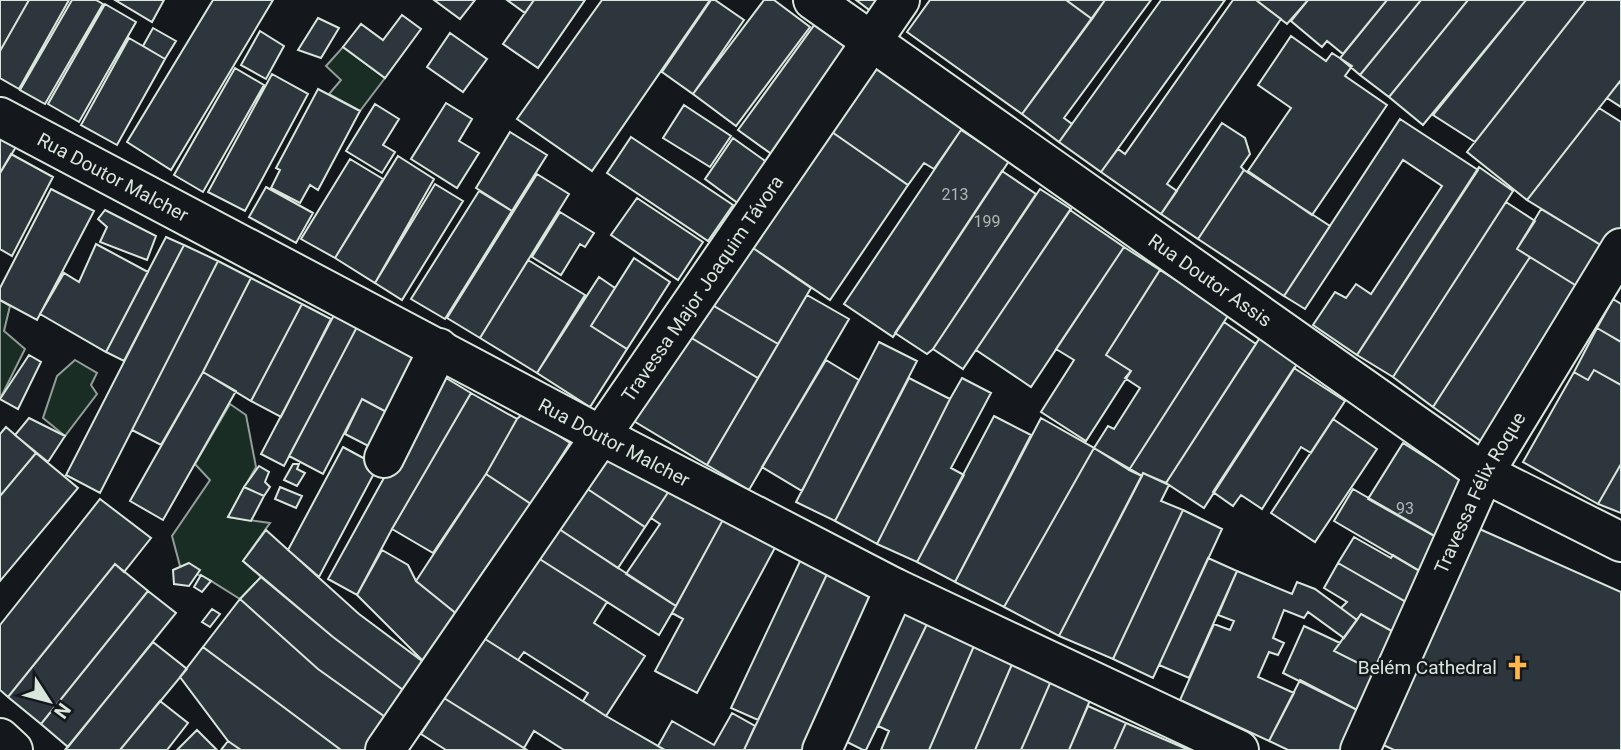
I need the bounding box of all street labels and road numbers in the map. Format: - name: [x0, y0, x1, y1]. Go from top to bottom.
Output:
- street label: Rua Doutor Malcher: [33, 128, 193, 227]
- street label: Travessa Major Joaquim Távora: [617, 171, 788, 406]
- street label: Rua Doutor Assis: [1144, 229, 1276, 332]
- street label: Rua Doutor Malcher: [534, 393, 694, 492]
- street label: Travessa Félix Roque: [1430, 408, 1531, 577]

